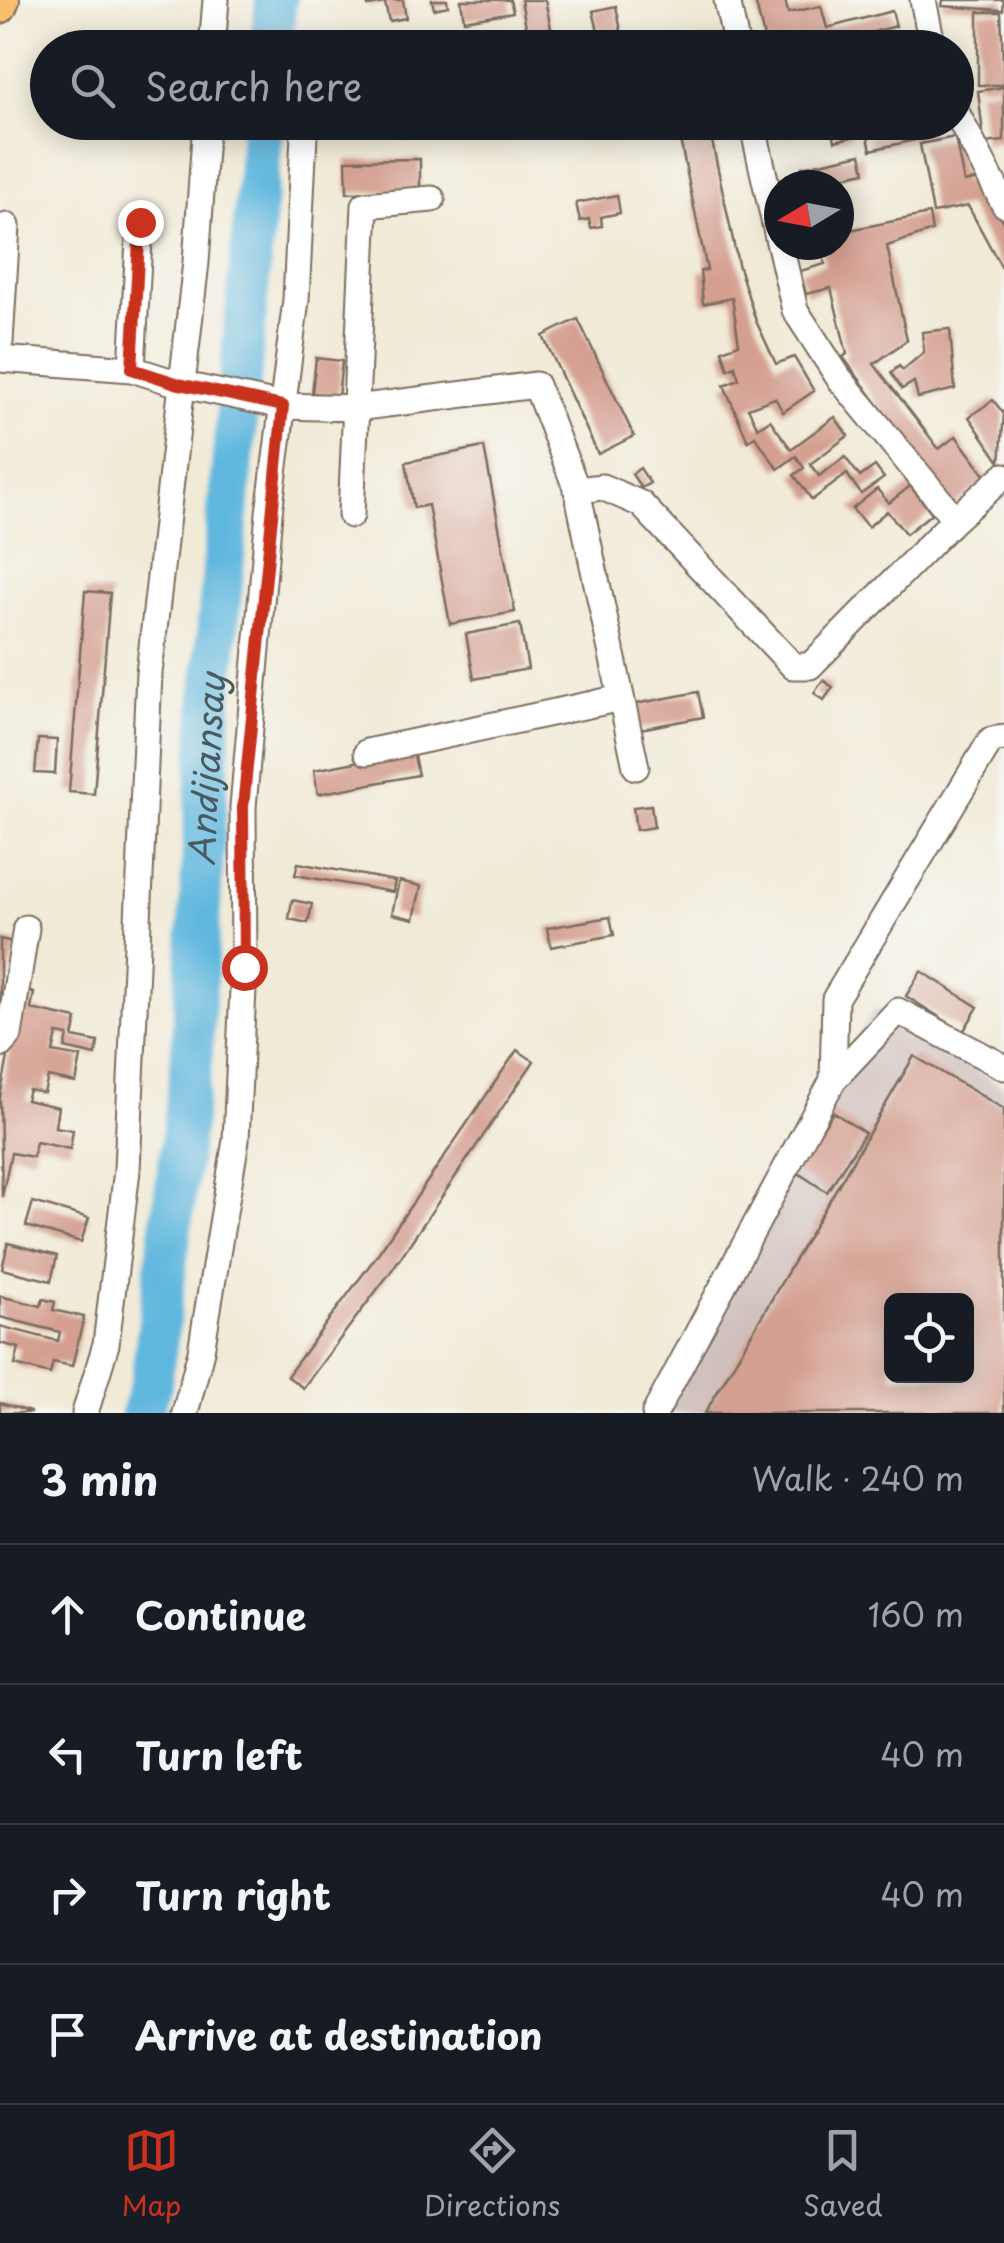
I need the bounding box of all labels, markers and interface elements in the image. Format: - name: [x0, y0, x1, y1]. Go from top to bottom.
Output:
- search box: [30, 30, 974, 140]
- text: Search here: [145, 57, 362, 114]
- icon: search: [65, 58, 120, 113]
- north arrow: [764, 170, 854, 260]
- route end: [118, 200, 164, 246]
- water label: Andijansay: [173, 668, 238, 867]
- route start: [222, 945, 268, 991]
- map controls: [884, 1293, 974, 1383]
- button: locate: [884, 1293, 974, 1383]
- text: 3 min: [40, 1447, 158, 1510]
- text: Walk · 240 m: [752, 1454, 964, 1502]
- text: Continue: [135, 1586, 306, 1643]
- icon: ahead: [40, 1587, 95, 1642]
- text: 160 m: [868, 1590, 964, 1638]
- text: Turn left: [135, 1726, 303, 1783]
- icon: left: [40, 1727, 95, 1782]
- text: 40 m: [880, 1730, 964, 1778]
- text: Turn right: [135, 1866, 331, 1923]
- icon: right: [40, 1867, 95, 1922]
- text: 40 m: [880, 1870, 964, 1918]
- text: Arrive at destination: [135, 2006, 543, 2063]
- icon: arrive: [40, 2007, 95, 2062]
- tab: Map: [121, 2123, 181, 2226]
- tab: Directions: [424, 2123, 560, 2226]
- tab: Saved: [803, 2123, 883, 2226]

